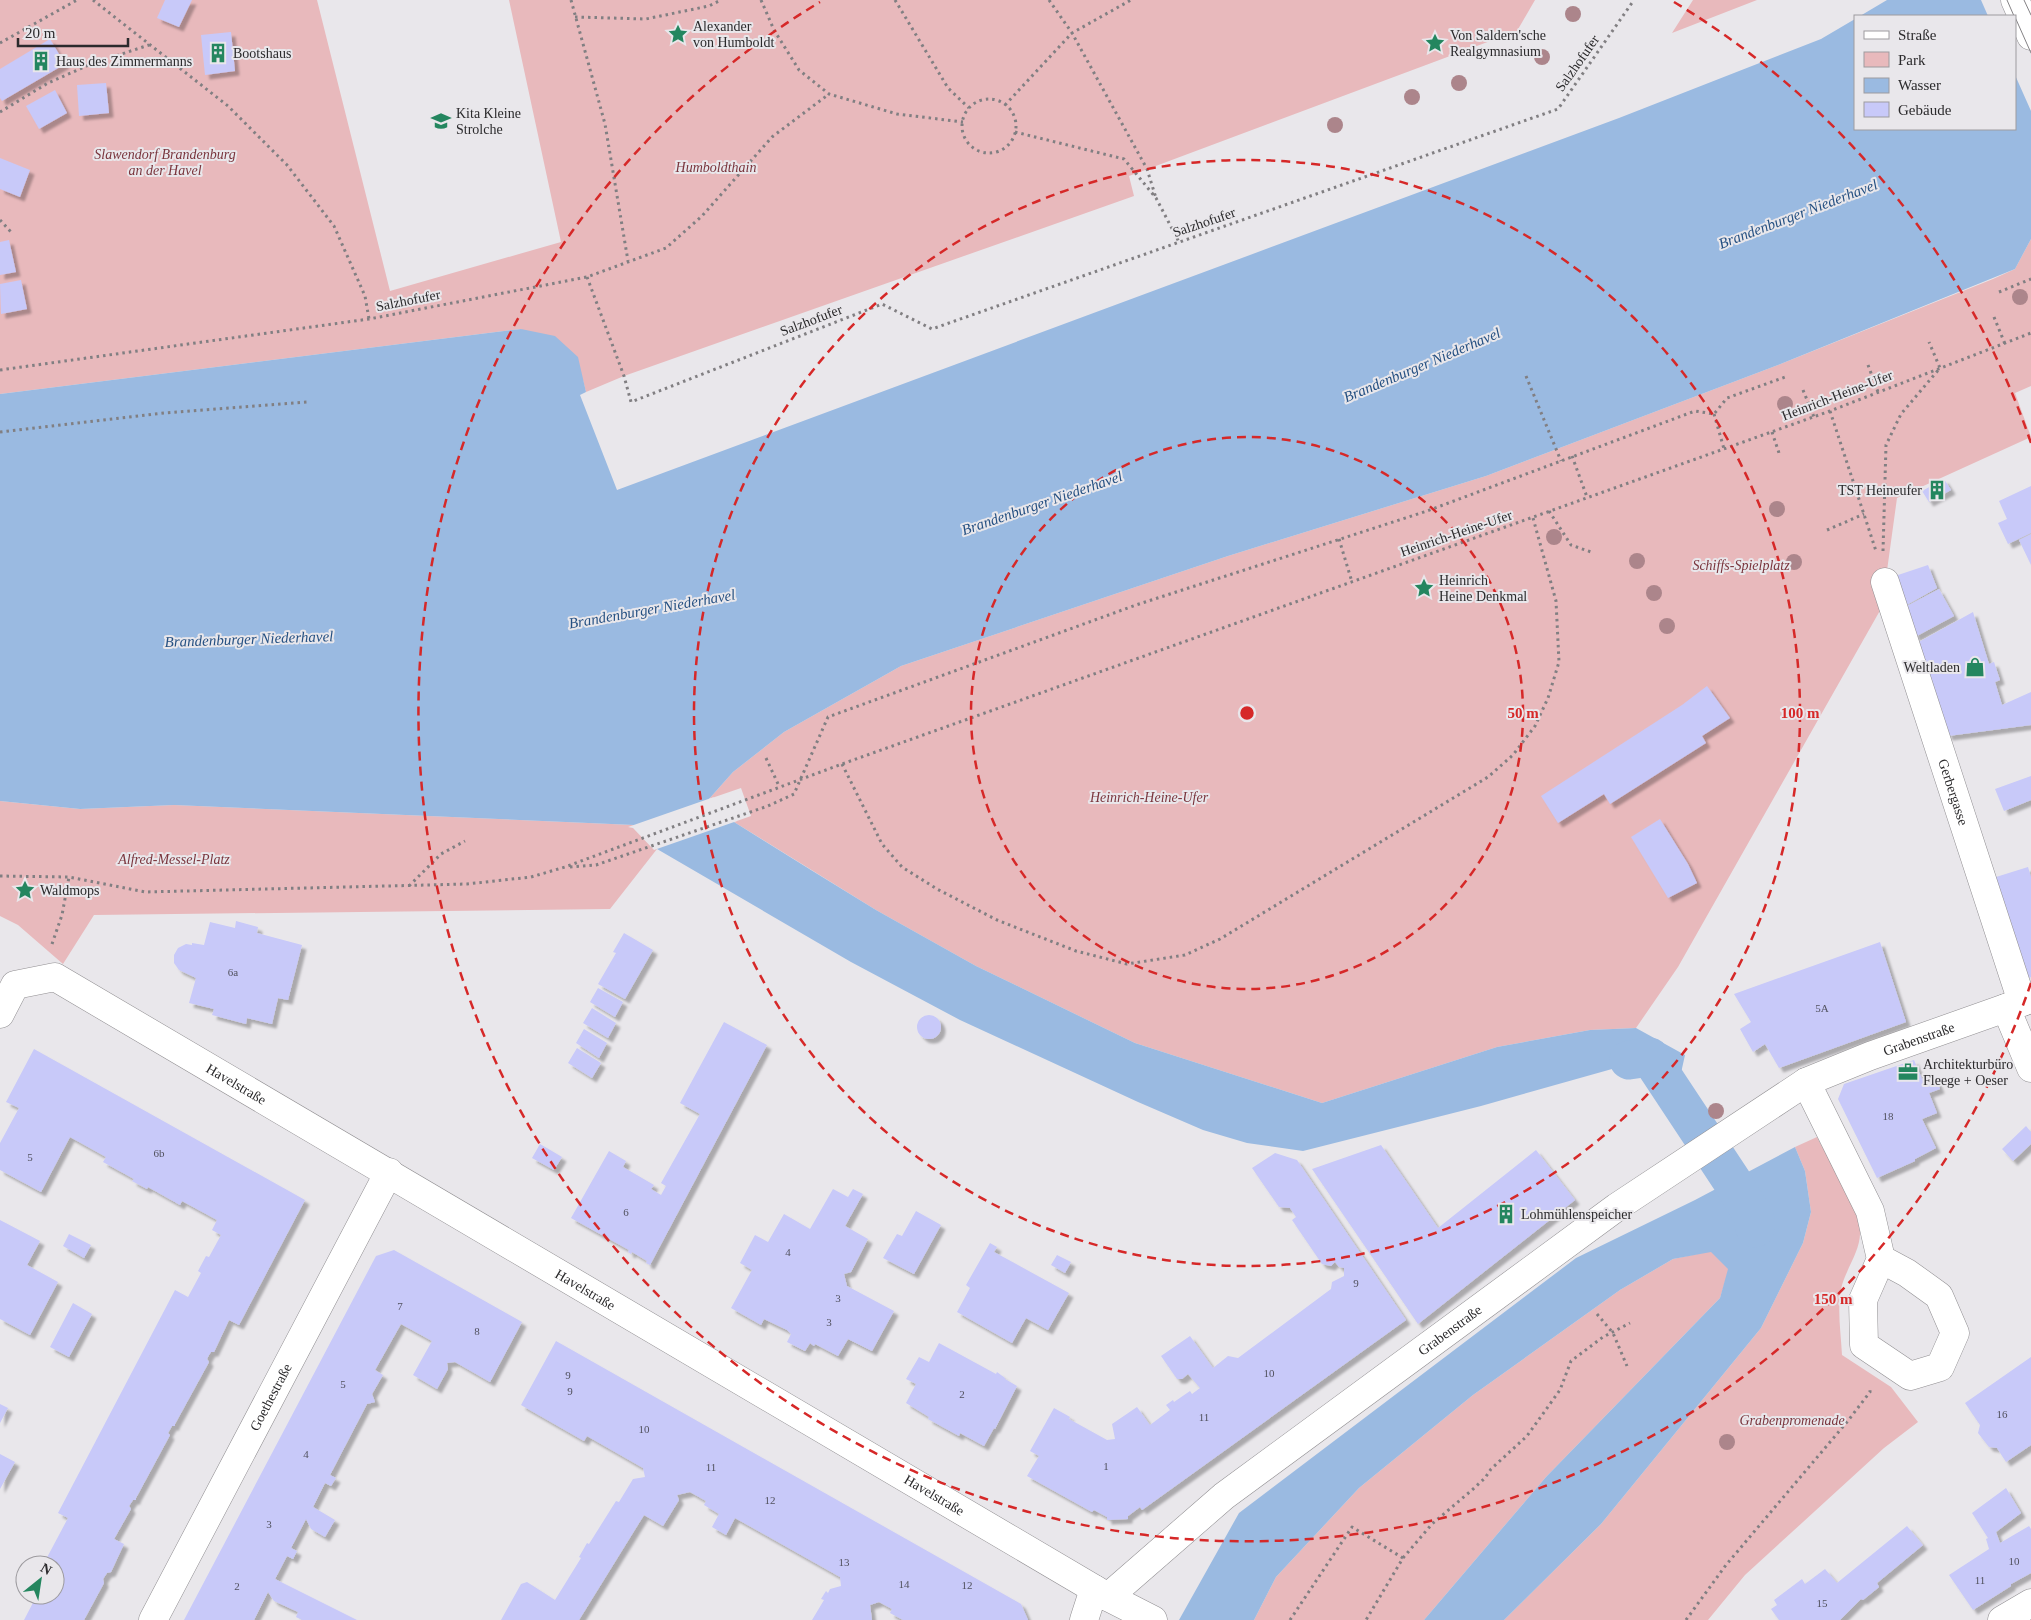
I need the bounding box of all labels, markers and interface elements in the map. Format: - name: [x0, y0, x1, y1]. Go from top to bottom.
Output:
- scale bar: [18, 15, 128, 47]
- legend: [1854, 15, 2016, 130]
- place label: Alexander von Humboldt: [693, 19, 774, 50]
- place icon: Alexander von Humboldt: [667, 23, 689, 45]
- text: 20 m: [25, 25, 56, 41]
- text: Straße: [1898, 27, 1937, 43]
- place label: Von Saldern'sche Realgymnasium: [1450, 28, 1546, 59]
- place icon: Von Saldern'sche Realgymnasium: [1424, 32, 1446, 54]
- street label: Salzhofufer: [1553, 32, 1602, 94]
- building icon: Bootshaus: [207, 42, 229, 64]
- place label: Bootshaus: [233, 46, 291, 61]
- building icon: Haus des Zimmermanns: [30, 50, 52, 72]
- text: Park: [1898, 52, 1926, 68]
- place label: Haus des Zimmermanns: [56, 54, 192, 69]
- text: Wasser: [1898, 77, 1941, 93]
- text: Gebäude: [1898, 102, 1952, 118]
- place label: Kita Kleine Strolche: [456, 106, 521, 137]
- school or university icon: Kita Kleine Strolche: [430, 110, 452, 132]
- park label: Slawendorf Brandenburg an der Havel: [94, 147, 236, 178]
- park label: Humboldthain: [675, 160, 756, 175]
- water label: Brandenburger Niederhavel: [1716, 176, 1880, 252]
- street label: Salzhofufer: [1171, 205, 1238, 240]
- street label: Salzhofufer: [375, 287, 442, 314]
- street label: Salzhofufer: [778, 302, 845, 339]
- water label: Brandenburger Niederhavel: [1341, 325, 1503, 405]
- street label: Heinrich-Heine-Ufer: [1780, 367, 1895, 424]
- water label: Brandenburger Niederhavel: [960, 468, 1124, 538]
- building icon: TST Heineufer: [1926, 479, 1948, 501]
- place label: TST Heineufer: [1838, 483, 1922, 498]
- street label: Heinrich-Heine-Ufer: [1398, 507, 1514, 560]
- park label: Schiffs-Spielplatz: [1692, 558, 1790, 573]
- place label: Heinrich Heine Denkmal: [1439, 573, 1527, 604]
- place icon: Heinrich Heine Denkmal: [1413, 577, 1435, 599]
- water label: Brandenburger Niederhavel: [568, 586, 736, 632]
- water label: Brandenburger Niederhavel: [164, 628, 334, 650]
- shop icon: Weltladen: [1964, 656, 1986, 678]
- place label: Weltladen: [1904, 660, 1960, 675]
- centre of rings: [1238, 704, 1256, 722]
- text: 50 m: [1507, 705, 1539, 721]
- text: 100 m: [1781, 705, 1820, 721]
- street label: Gerbergasse: [1935, 757, 1971, 827]
- park label: Heinrich-Heine-Ufer: [1089, 790, 1209, 805]
- park label: Alfred-Messel-Platz: [117, 852, 230, 867]
- place icon: Waldmops: [14, 879, 36, 901]
- place label: Waldmops: [40, 883, 100, 898]
- house number: 6a: [228, 966, 238, 978]
- house number: 5A: [1815, 1002, 1829, 1014]
- street label: Grabenstraße: [1881, 1020, 1957, 1059]
- place label: Architekturbüro Fleege + Oeser: [1923, 1057, 2013, 1088]
- street label: Havelstraße: [204, 1061, 269, 1108]
- office icon: Architekturbüro Fleege + Oeser: [1897, 1061, 1919, 1083]
- house number: 18: [1883, 1110, 1894, 1122]
- house number: 6b: [154, 1147, 165, 1159]
- house number: 5: [27, 1151, 33, 1163]
- building icon: Lohmühlenspeicher: [1495, 1203, 1517, 1225]
- house number: 6: [623, 1206, 629, 1218]
- place label: Lohmühlenspeicher: [1521, 1207, 1633, 1222]
- house number: 4: [785, 1246, 791, 1258]
- street label: Havelstraße: [553, 1266, 618, 1313]
- house number: 9: [1353, 1277, 1359, 1289]
- text: 150 m: [1814, 1291, 1853, 1307]
- house number: 3: [835, 1292, 841, 1304]
- house number: 7: [397, 1300, 403, 1312]
- street label: Grabenstraße: [1415, 1302, 1485, 1359]
- house number: 3: [826, 1316, 832, 1328]
- house number: 8: [474, 1325, 480, 1337]
- street label: Goethestraße: [247, 1361, 295, 1433]
- house number: 10: [1264, 1367, 1275, 1379]
- house number: 9: [565, 1369, 571, 1381]
- house number: 5: [340, 1378, 346, 1390]
- house number: 9: [567, 1385, 573, 1397]
- house number: 2: [959, 1388, 965, 1400]
- house number: 16: [1997, 1408, 2008, 1420]
- house number: 11: [1199, 1411, 1209, 1423]
- park label: Grabenpromenade: [1739, 1413, 1845, 1428]
- house number: 10: [639, 1423, 650, 1435]
- house number: 4: [303, 1448, 309, 1460]
- house number: 1: [1103, 1460, 1109, 1472]
- house number: 11: [706, 1461, 716, 1473]
- street label: Havelstraße: [902, 1472, 967, 1519]
- house number: 12: [765, 1494, 776, 1506]
- house number: 3: [266, 1518, 272, 1530]
- north arrow: [15, 1555, 65, 1605]
- house number: 10: [2009, 1555, 2020, 1567]
- house number: 13: [839, 1556, 850, 1568]
- text: N: [38, 1560, 54, 1578]
- house number: 11: [1975, 1574, 1985, 1586]
- house number: 14: [899, 1578, 910, 1590]
- house number: 12: [962, 1579, 973, 1591]
- house number: 2: [234, 1580, 240, 1592]
- house number: 15: [1817, 1597, 1828, 1609]

